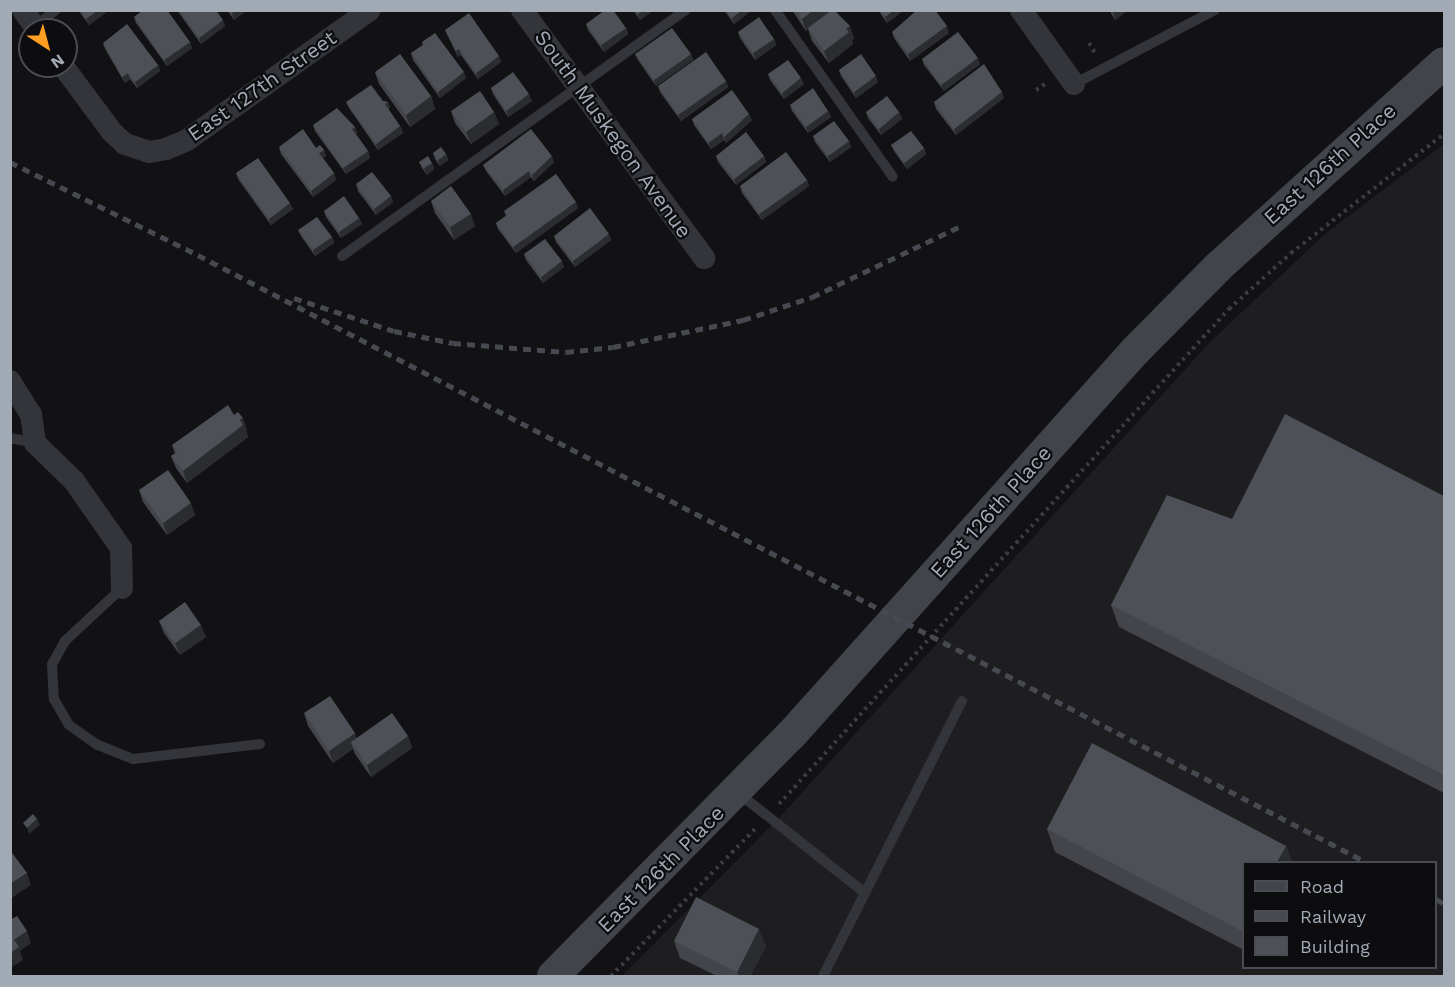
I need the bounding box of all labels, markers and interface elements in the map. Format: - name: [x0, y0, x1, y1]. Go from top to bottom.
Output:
- north arrow: [18, 18, 78, 78]
- street label: East 127th Street: [183, 25, 341, 147]
- street label: South Muskegon Avenue: [529, 25, 697, 243]
- text: N: [47, 50, 68, 73]
- street label: East 126th Place: [1259, 98, 1401, 230]
- street label: East 126th Place: [925, 441, 1057, 583]
- street label: East 126th Place: [592, 800, 730, 938]
- legend: [1242, 861, 1437, 969]
- text: Road: [1300, 876, 1344, 897]
- text: Railway: [1300, 906, 1366, 927]
- text: Building: [1300, 936, 1370, 957]

